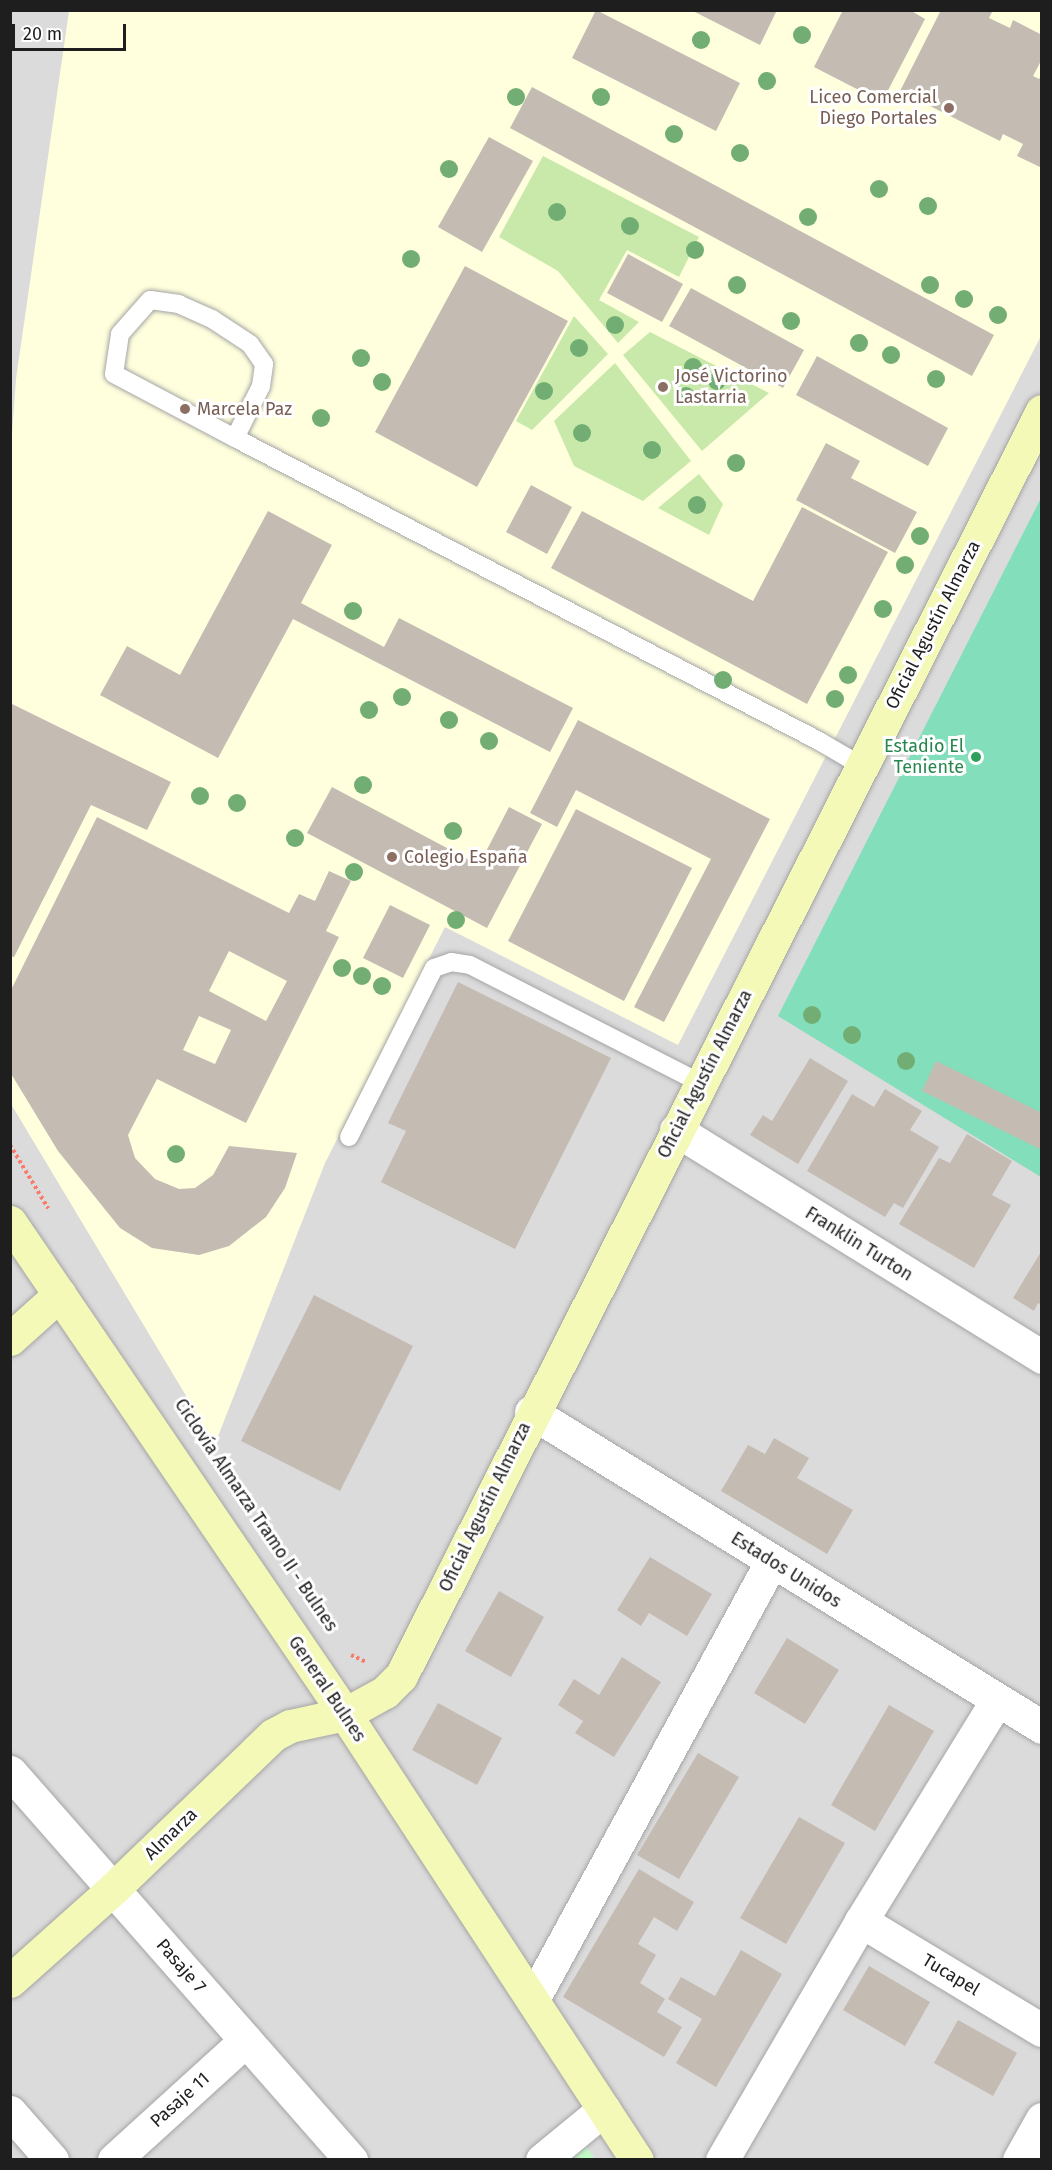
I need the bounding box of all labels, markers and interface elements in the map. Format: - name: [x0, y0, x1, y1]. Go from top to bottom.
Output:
- scale bar: [15, 12, 129, 50]
- text: 20 m: [23, 23, 62, 45]
- place label: Liceo Comercial Diego Portales: [809, 87, 937, 130]
- marker: Liceo Comercial Diego Portales: [942, 101, 956, 115]
- place label: José Victorino Lastarria: [675, 366, 787, 409]
- marker: José Victorino Lastarria: [656, 380, 670, 394]
- place label: Marcela Paz: [197, 398, 292, 420]
- marker: Marcela Paz: [178, 402, 192, 416]
- street label: Oficial Agustín Almarza: [881, 537, 985, 713]
- place label: Estadio El Teniente: [884, 736, 964, 778]
- marker: Estadio El Teniente: [969, 750, 983, 764]
- place label: Colegio España: [404, 846, 528, 868]
- marker: Colegio España: [385, 850, 399, 864]
- street label: Oficial Agustín Almarza: [653, 986, 757, 1162]
- street label: Franklin Turton: [801, 1202, 917, 1286]
- street label: Ciclovía Almarza Tramo II - Bulnes: [170, 1395, 342, 1635]
- street label: Oficial Agustín Almarza: [434, 1419, 536, 1595]
- street label: Estados Unidos: [727, 1528, 845, 1612]
- street label: General Bulnes: [284, 1632, 370, 1746]
- street label: Almarza: [140, 1804, 202, 1864]
- street label: Pasaje 7: [152, 1935, 210, 1997]
- street label: Tucapel: [918, 1950, 984, 2000]
- street label: Pasaje 11: [146, 2068, 214, 2132]

